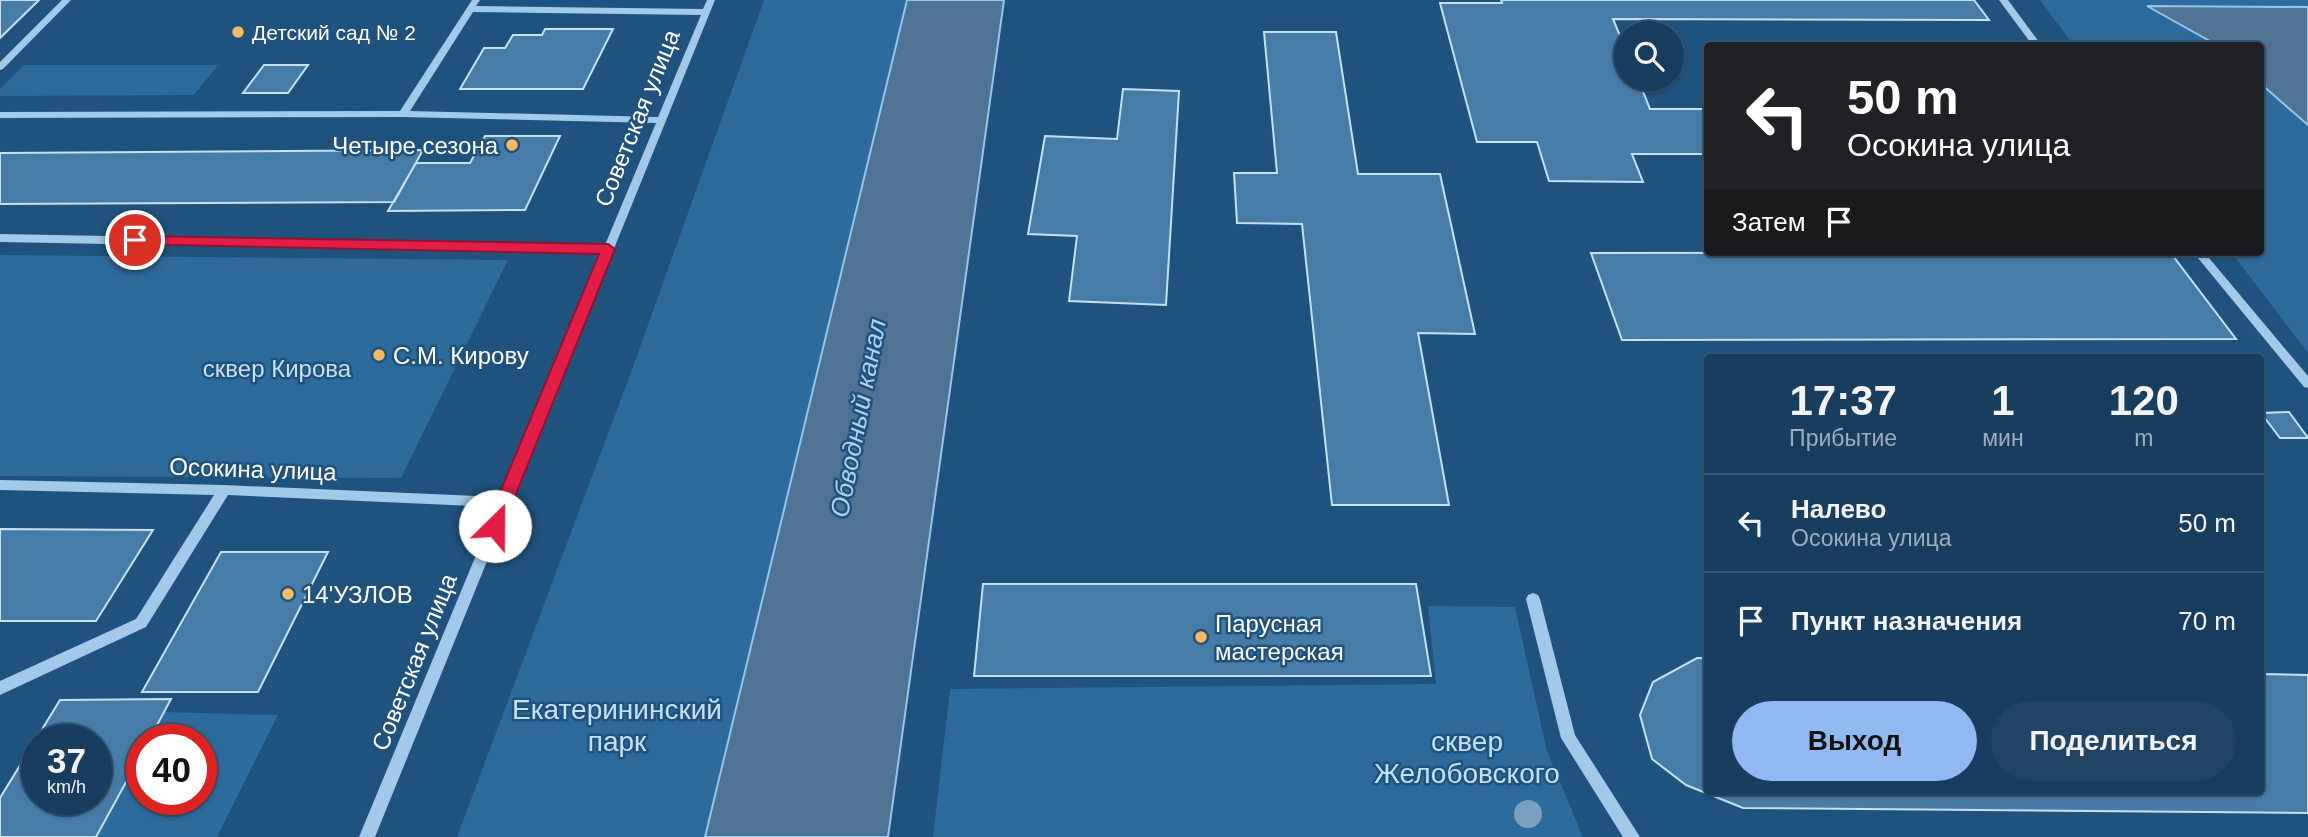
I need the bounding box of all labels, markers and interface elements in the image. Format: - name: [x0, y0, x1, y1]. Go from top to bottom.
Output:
- place label: Детский сад № 2: [252, 21, 416, 44]
- map controls: [1614, 21, 1684, 91]
- button: search: [1614, 21, 1684, 91]
- marker: Детский сад № 2: [230, 24, 246, 40]
- street label: Советская улица: [589, 25, 685, 210]
- icon: left: [1732, 70, 1823, 161]
- text: 50 m: [1847, 70, 1959, 124]
- text: Осокина улица: [1847, 127, 2070, 163]
- place label: Четыре сезона: [332, 132, 499, 159]
- marker: Четыре сезона: [504, 137, 520, 153]
- icon: arrive: [1820, 203, 1858, 241]
- text: Затем: [1732, 207, 1806, 237]
- pin: [105, 210, 165, 270]
- icon: arrive: [116, 221, 154, 259]
- water label: Обводный канал: [824, 316, 892, 520]
- place label: С.М. Кирову: [393, 342, 529, 369]
- marker: С.М. Кирову: [371, 347, 387, 363]
- park label: сквер Кирова: [203, 355, 352, 382]
- text: 17:37: [1789, 377, 1897, 424]
- text: 1: [1991, 377, 2015, 424]
- text: 120: [2109, 377, 2179, 424]
- text: Прибытие: [1789, 425, 1897, 451]
- text: мин: [1982, 425, 2024, 451]
- text: m: [2134, 425, 2153, 451]
- street label: Осокина улица: [169, 453, 338, 485]
- position arrow: [458, 489, 532, 563]
- text: Налево: [1791, 494, 1886, 524]
- icon: left: [1732, 504, 1770, 542]
- text: 50 m: [2178, 508, 2236, 538]
- text: Осокина улица: [1791, 525, 1951, 551]
- street label: Советская улица: [366, 569, 462, 754]
- place label: 14'УЗЛОВ: [302, 581, 413, 608]
- marker: 14'УЗЛОВ: [280, 586, 296, 602]
- icon: arrive: [1732, 602, 1770, 640]
- text: Пункт назначения: [1791, 606, 2022, 636]
- text: 70 m: [2178, 606, 2236, 636]
- place label: Парусная мастерская: [1215, 610, 1344, 665]
- marker: Парусная мастерская: [1193, 629, 1209, 645]
- park label: Екатерининский парк: [512, 694, 722, 757]
- button: Выход: [1732, 701, 1977, 781]
- button: Поделиться: [1991, 701, 2236, 781]
- speed limit sign: 40: [126, 724, 217, 815]
- park label: сквер Желобовского: [1374, 726, 1560, 789]
- text: 37: [47, 741, 86, 780]
- text: km/h: [47, 777, 86, 797]

